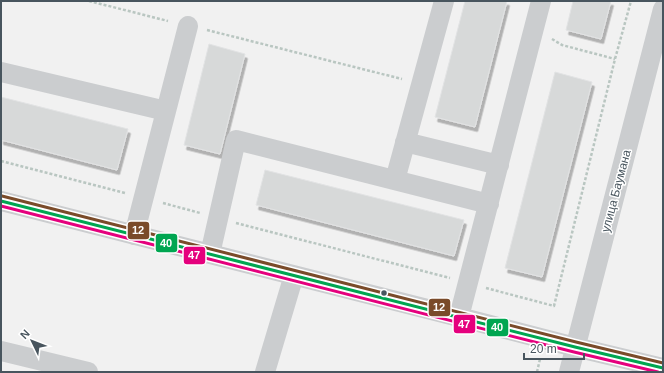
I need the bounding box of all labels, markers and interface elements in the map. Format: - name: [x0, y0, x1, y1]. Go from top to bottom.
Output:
- street label: улица Баумана: [598, 148, 634, 234]
- line badge: 12: [127, 221, 150, 240]
- text: 12: [132, 224, 144, 236]
- line badge: 40: [155, 233, 178, 253]
- text: 40: [160, 237, 172, 249]
- line badge: 47: [183, 246, 206, 265]
- text: 47: [188, 249, 200, 261]
- unlabelled marker: [379, 288, 389, 298]
- line badge: 12: [428, 298, 451, 317]
- text: 12: [433, 301, 445, 313]
- line badge: 47: [453, 314, 476, 334]
- text: 47: [458, 318, 470, 330]
- line badge: 40: [486, 318, 509, 337]
- north arrow: [12, 321, 52, 361]
- text: 40: [491, 321, 503, 333]
- text: N: [18, 327, 32, 341]
- scale bar: [524, 335, 584, 361]
- text: 20 m: [530, 342, 557, 356]

